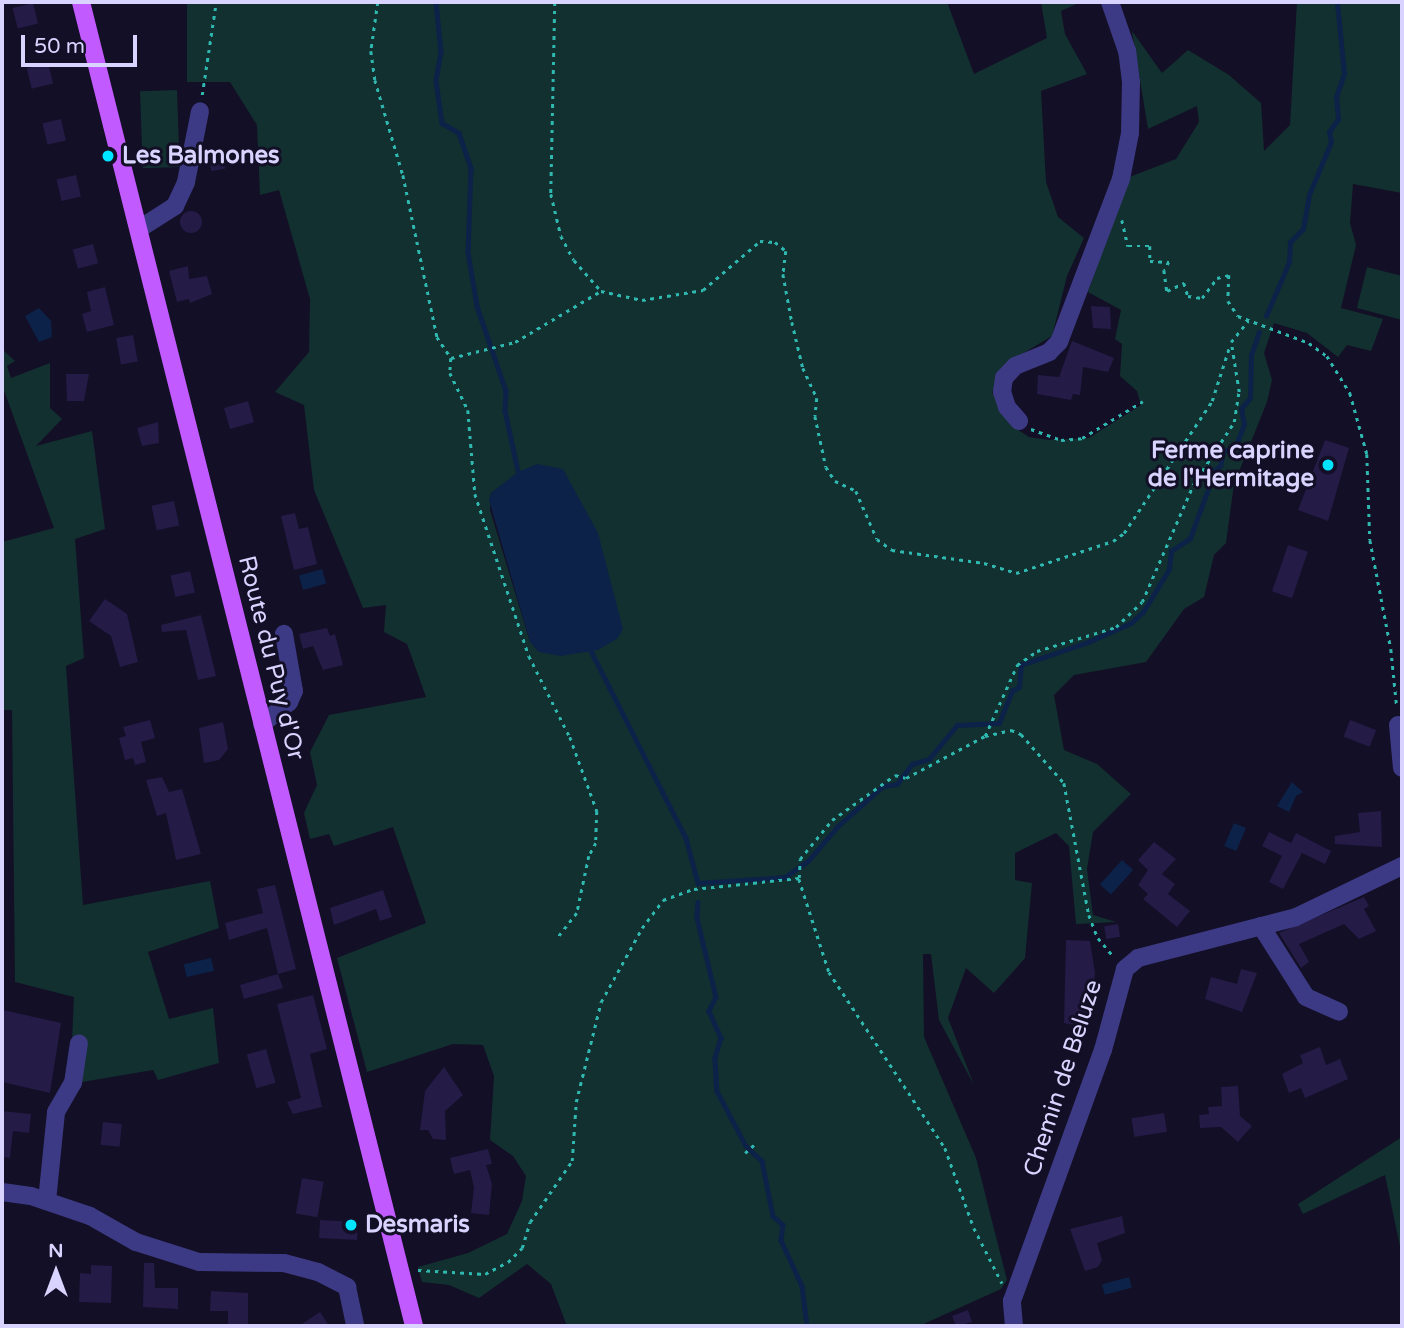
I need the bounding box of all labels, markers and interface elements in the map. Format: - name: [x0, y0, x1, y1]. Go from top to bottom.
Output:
- scale bar: [24, 21, 140, 65]
- text: 50 m: [34, 34, 85, 59]
- place label: Les Balmones: [122, 142, 280, 170]
- marker: Les Balmones: [100, 148, 116, 164]
- place label: Ferme caprine de l'Hermitage: [1148, 437, 1314, 493]
- marker: Ferme caprine de l'Hermitage: [1320, 457, 1336, 473]
- street label: Route du Puy d'Or: [232, 553, 310, 763]
- street label: Chemin de Beluze: [1018, 976, 1108, 1180]
- place label: Desmaris: [365, 1211, 470, 1239]
- marker: Desmaris: [343, 1217, 359, 1233]
- north arrow: [21, 1237, 91, 1307]
- text: N: [48, 1240, 64, 1262]

